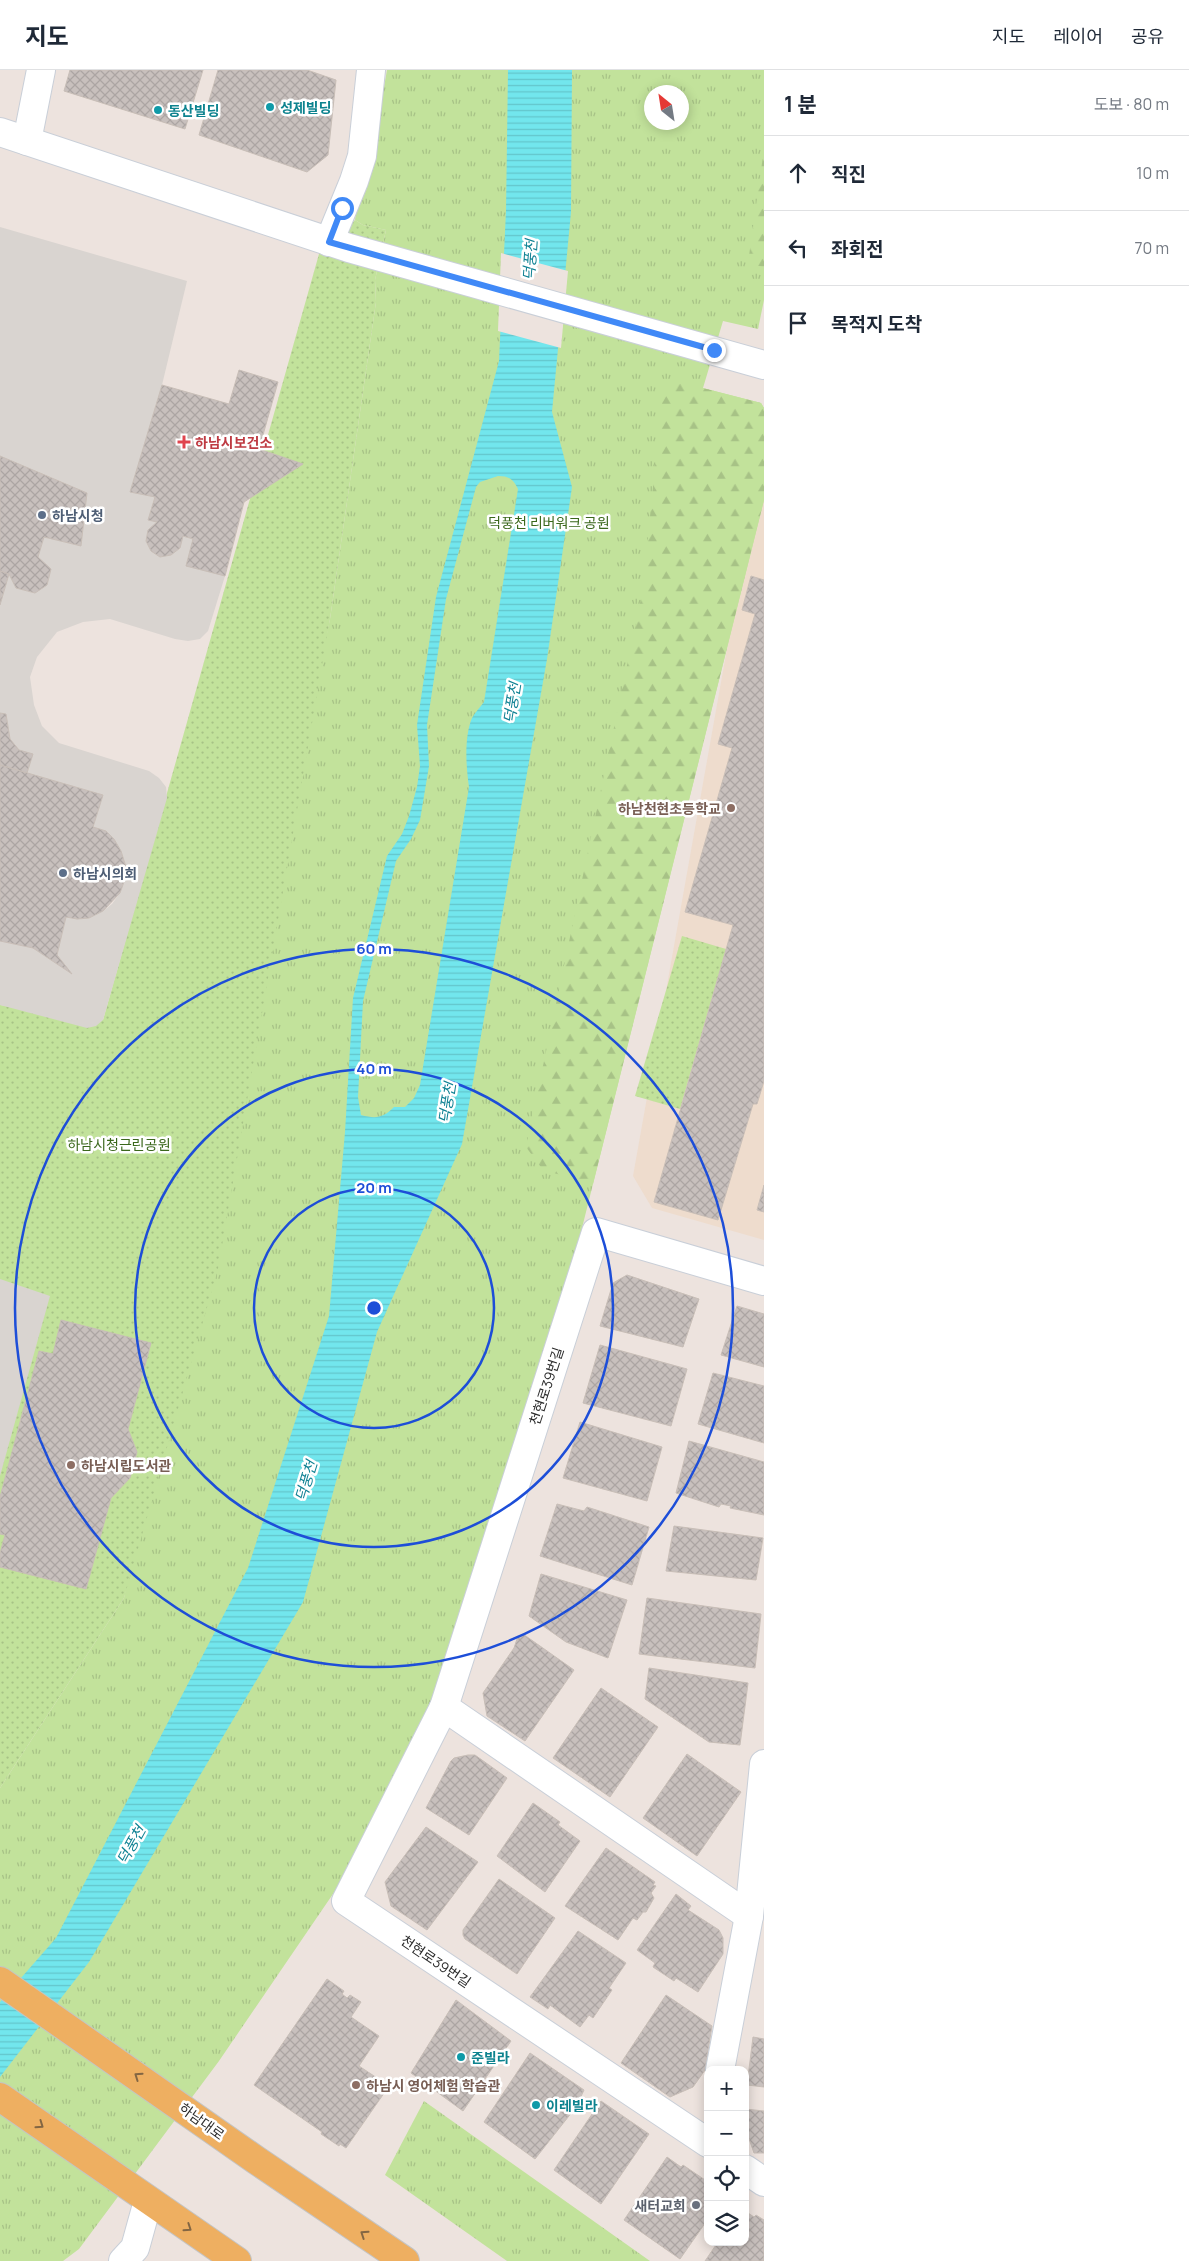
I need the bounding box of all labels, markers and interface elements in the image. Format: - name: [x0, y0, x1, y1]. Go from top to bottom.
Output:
- text: 지도: [25, 19, 69, 52]
- text: 지도: [992, 24, 1025, 48]
- text: 레이어: [1053, 24, 1103, 48]
- text: 공유: [1131, 24, 1164, 48]
- north arrow: [644, 85, 689, 130]
- text: 1 분: [784, 90, 817, 118]
- text: 도보 · 80 m: [1094, 93, 1169, 115]
- place label: 성제빌딩: [280, 98, 332, 117]
- place label: 동산빌딩: [168, 101, 220, 120]
- marker: 성제빌딩: [264, 101, 276, 113]
- marker: 동산빌딩: [152, 104, 164, 116]
- icon: ahead: [784, 159, 812, 187]
- text: 직진: [831, 161, 866, 187]
- text: 10 m: [1136, 162, 1169, 184]
- route start: [331, 197, 354, 220]
- icon: left: [784, 234, 812, 262]
- water label: 덕풍천: [518, 236, 542, 281]
- text: 좌회전: [831, 236, 883, 262]
- text: 70 m: [1134, 237, 1169, 259]
- icon: arrive: [784, 309, 812, 337]
- text: 목적지 도착: [831, 311, 922, 337]
- route end: [703, 339, 726, 362]
- place label: 하남시보건소: [195, 433, 272, 452]
- marker: 하남시보건소: [177, 435, 191, 449]
- place label: 하남시청: [52, 506, 104, 525]
- marker: 하남시청: [36, 509, 48, 521]
- park label: 덕풍천 리버워크 공원: [488, 513, 610, 532]
- water label: 덕풍천: [498, 679, 526, 725]
- place label: 하남천현초등학교: [618, 799, 721, 818]
- marker: 하남천현초등학교: [725, 802, 737, 814]
- place label: 하남시의회: [73, 864, 137, 883]
- marker: 하남시의회: [57, 867, 69, 879]
- text: 60 m: [356, 938, 392, 959]
- text: 40 m: [356, 1058, 392, 1079]
- water label: 덕풍천: [433, 1079, 461, 1125]
- park label: 하남시청근린공원: [67, 1135, 171, 1154]
- text: 20 m: [356, 1177, 392, 1198]
- centre of rings: [365, 1299, 383, 1317]
- street label: 천현로39번길: [524, 1345, 568, 1427]
- place label: 하남시립도서관: [81, 1456, 171, 1475]
- water label: 덕풍천: [290, 1456, 323, 1504]
- marker: 하남시립도서관: [65, 1459, 77, 1471]
- water label: 덕풍천: [112, 1820, 151, 1868]
- street label: 천현로39번길: [397, 1931, 475, 1991]
- place label: 준빌라: [471, 2048, 510, 2067]
- marker: 준빌라: [455, 2051, 467, 2063]
- map controls: [704, 2066, 749, 2246]
- button: +: [704, 2066, 749, 2111]
- one-way arrow: [134, 2073, 143, 2082]
- place label: 하남시 영어체험 학습관: [366, 2076, 501, 2095]
- marker: 하남시 영어체험 학습관: [350, 2079, 362, 2091]
- place label: 이레빌라: [546, 2096, 598, 2115]
- street label: 하남대로: [176, 2098, 229, 2144]
- marker: 이레빌라: [530, 2099, 542, 2111]
- button: −: [704, 2111, 749, 2156]
- one-way arrow: [34, 2119, 44, 2128]
- button: locate: [704, 2156, 749, 2201]
- place label: 새터교회: [634, 2196, 686, 2215]
- marker: 새터교회: [690, 2199, 702, 2211]
- button: layers: [704, 2201, 749, 2246]
- one-way arrow: [182, 2222, 192, 2231]
- one-way arrow: [361, 2231, 370, 2240]

